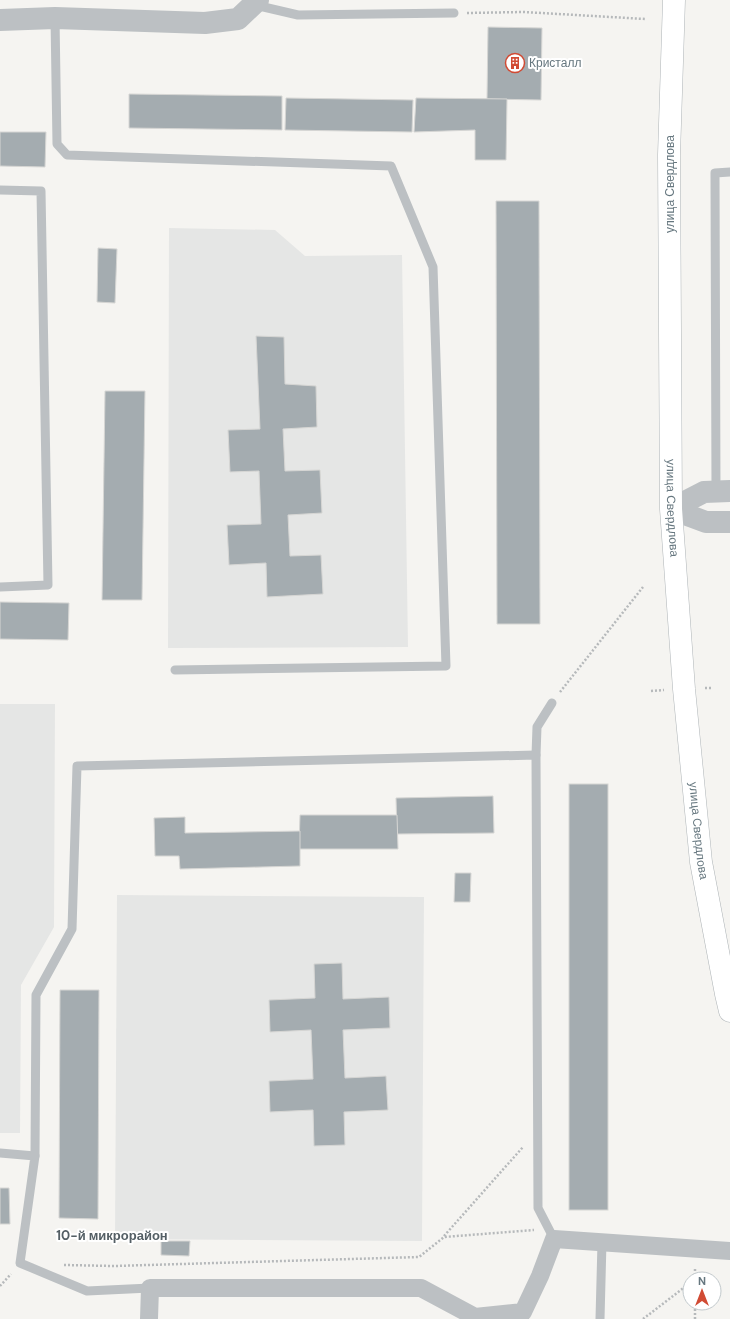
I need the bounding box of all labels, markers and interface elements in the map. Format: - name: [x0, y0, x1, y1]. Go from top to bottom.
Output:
- building icon: Кристалл: [504, 52, 526, 74]
- place label: Кристалл: [529, 55, 581, 71]
- street label: улица Свердлова: [662, 135, 678, 233]
- street label: улица Свердлова: [663, 459, 682, 558]
- street label: улица Свердлова: [685, 781, 712, 881]
- district label: 10-й микрорайон: [56, 1227, 168, 1244]
- north arrow: [682, 1271, 722, 1311]
- text: N: [698, 1274, 706, 1288]

